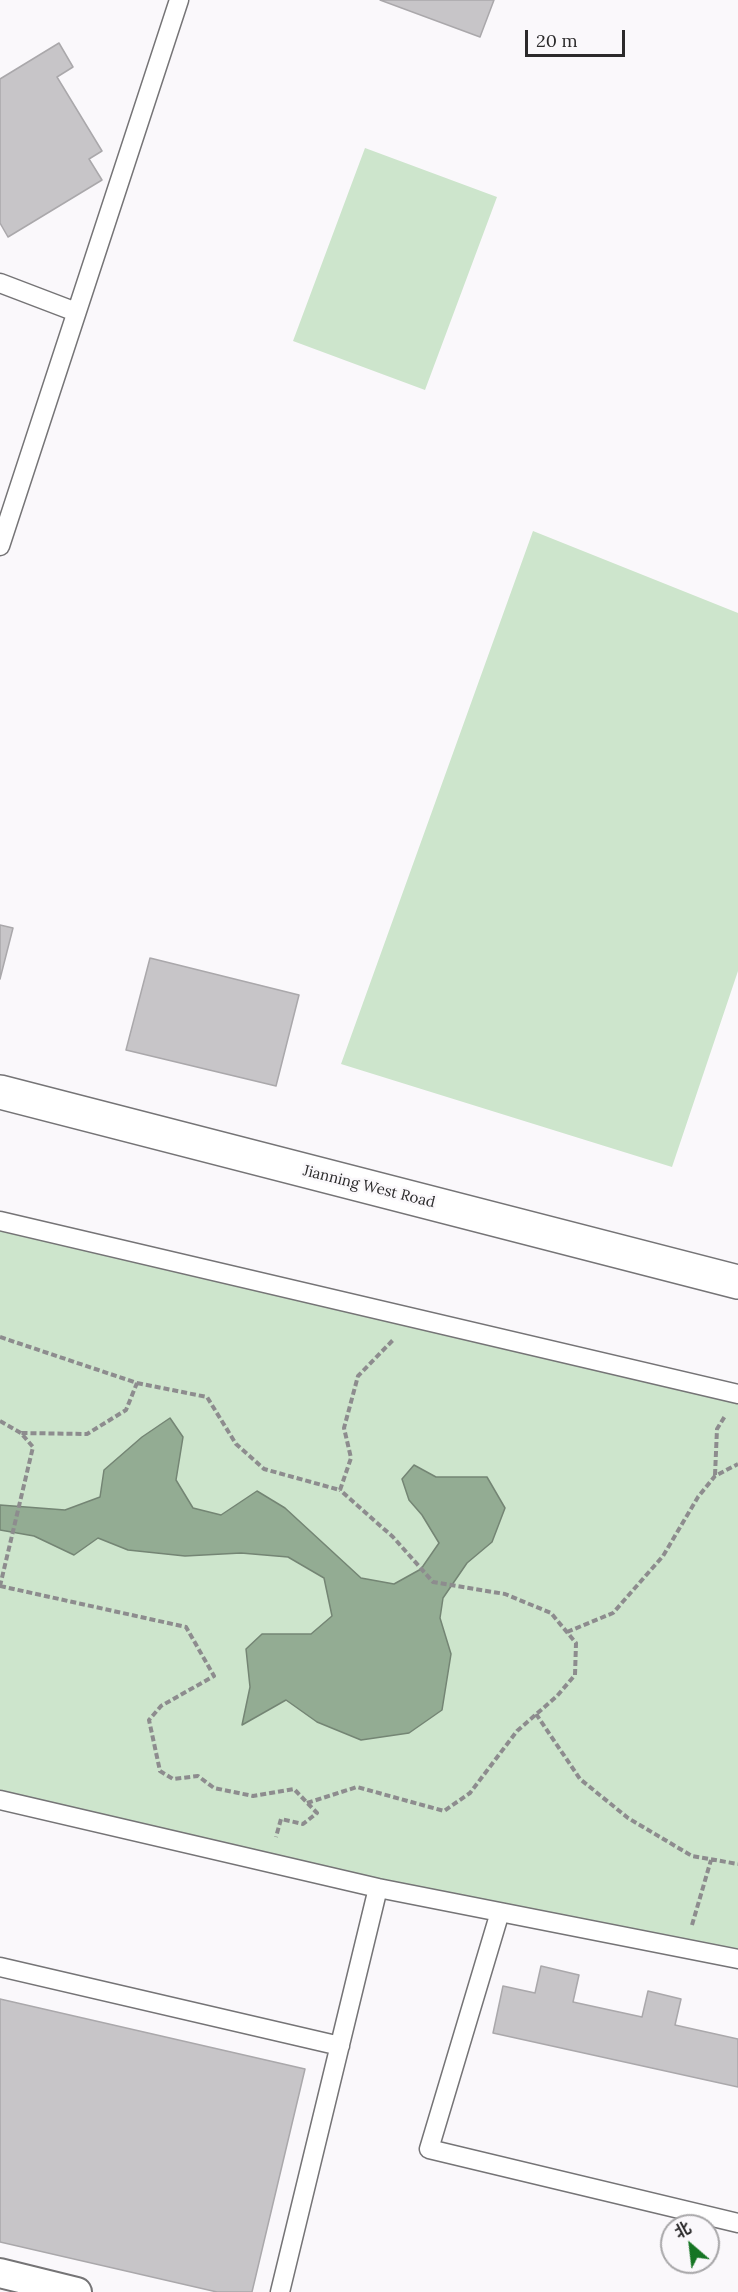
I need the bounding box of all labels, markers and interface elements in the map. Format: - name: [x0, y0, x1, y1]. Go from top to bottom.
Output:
- scale bar: [528, 18, 628, 56]
- text: 20 m: [536, 29, 578, 52]
- street label: Jianning West Road: [301, 1162, 437, 1212]
- north arrow: [660, 2214, 720, 2274]
- text: 北: [671, 2217, 694, 2242]

